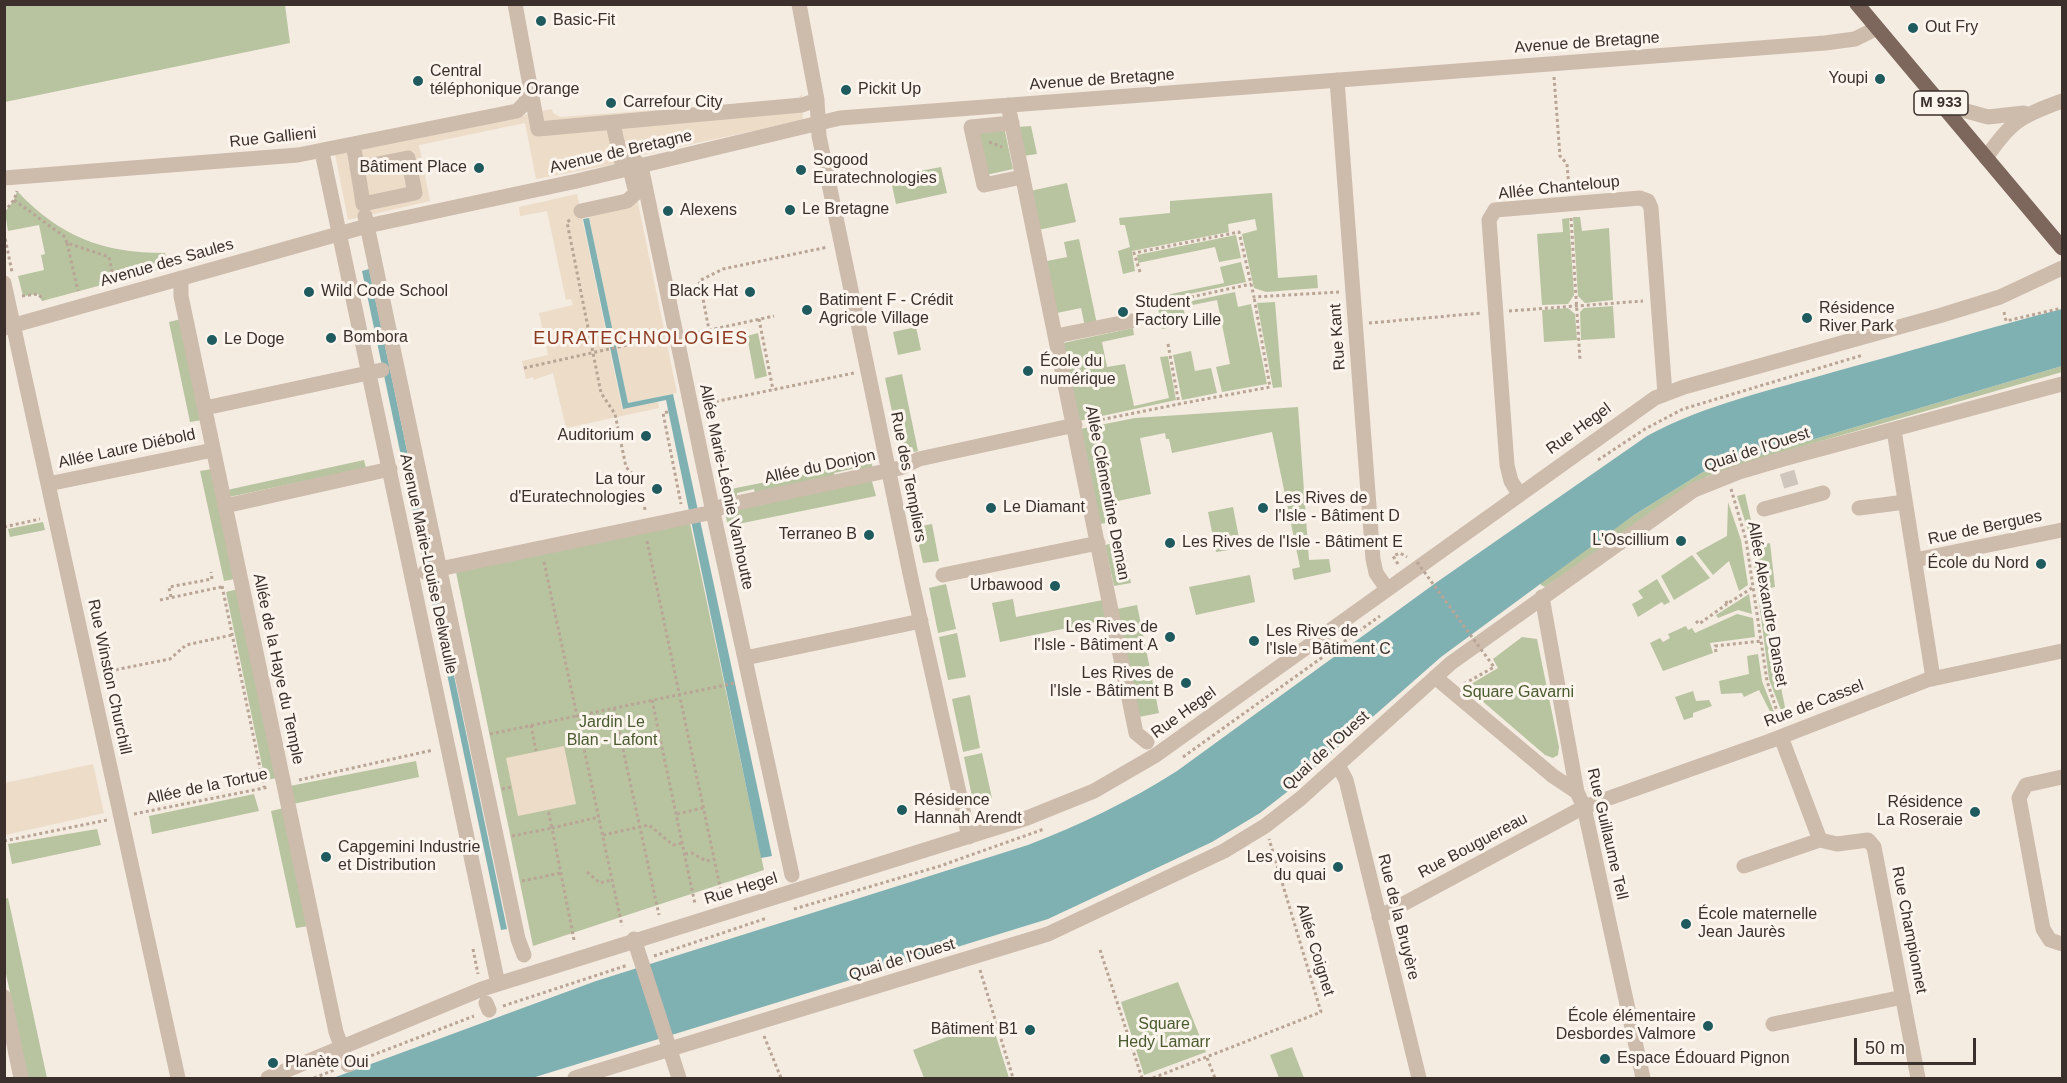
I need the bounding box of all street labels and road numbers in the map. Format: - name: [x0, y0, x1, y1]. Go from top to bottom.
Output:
- street label: Avenue de Bretagne: [1514, 28, 1660, 58]
- street label: Avenue de Bretagne: [1029, 65, 1175, 95]
- road number: M 933: [1914, 91, 1968, 115]
- street label: Rue Gallieni: [229, 124, 317, 152]
- street label: Avenue de Bretagne: [548, 126, 694, 178]
- street label: Allée Chanteloup: [1497, 172, 1621, 204]
- street label: Avenue des Saules: [98, 235, 236, 291]
- street label: Rue Kant: [1326, 303, 1350, 371]
- street label: Allée Marie-Léonie Vanhoutte: [695, 382, 757, 592]
- street label: Rue Hegel: [1543, 399, 1615, 459]
- street label: Allée Clémentine Deman: [1081, 404, 1133, 582]
- street label: Rue des Templiers: [886, 410, 930, 544]
- street label: Quai de l'Ouest: [1702, 424, 1812, 476]
- street label: Allée Laure Diébold: [57, 425, 197, 473]
- street label: Allée du Donjon: [763, 446, 877, 488]
- street label: Avenue Marie-Louise Delwaulle: [395, 452, 461, 676]
- street label: Rue de Bergues: [1926, 507, 2044, 549]
- street label: Allée Alexandre Danset: [1743, 520, 1791, 688]
- street label: Allée de la Haye du Temple: [248, 572, 308, 766]
- street label: Rue Winston Churchill: [83, 598, 135, 756]
- street label: Rue de Cassel: [1762, 676, 1866, 732]
- street label: Rue Hegel: [1148, 683, 1220, 743]
- street label: Quai de l'Ouest: [1279, 707, 1373, 795]
- street label: Allée de la Tortue: [145, 765, 269, 809]
- street label: Rue Guillaume Tell: [1583, 766, 1631, 902]
- street label: Rue Bouguereau: [1415, 809, 1531, 883]
- street label: Rue de la Bruyère: [1373, 852, 1423, 982]
- street label: Rue Championnet: [1887, 865, 1931, 995]
- street label: Rue Hegel: [702, 869, 780, 909]
- street label: Allée Coignet: [1292, 902, 1338, 998]
- street label: Quai de l'Ouest: [847, 935, 957, 985]

